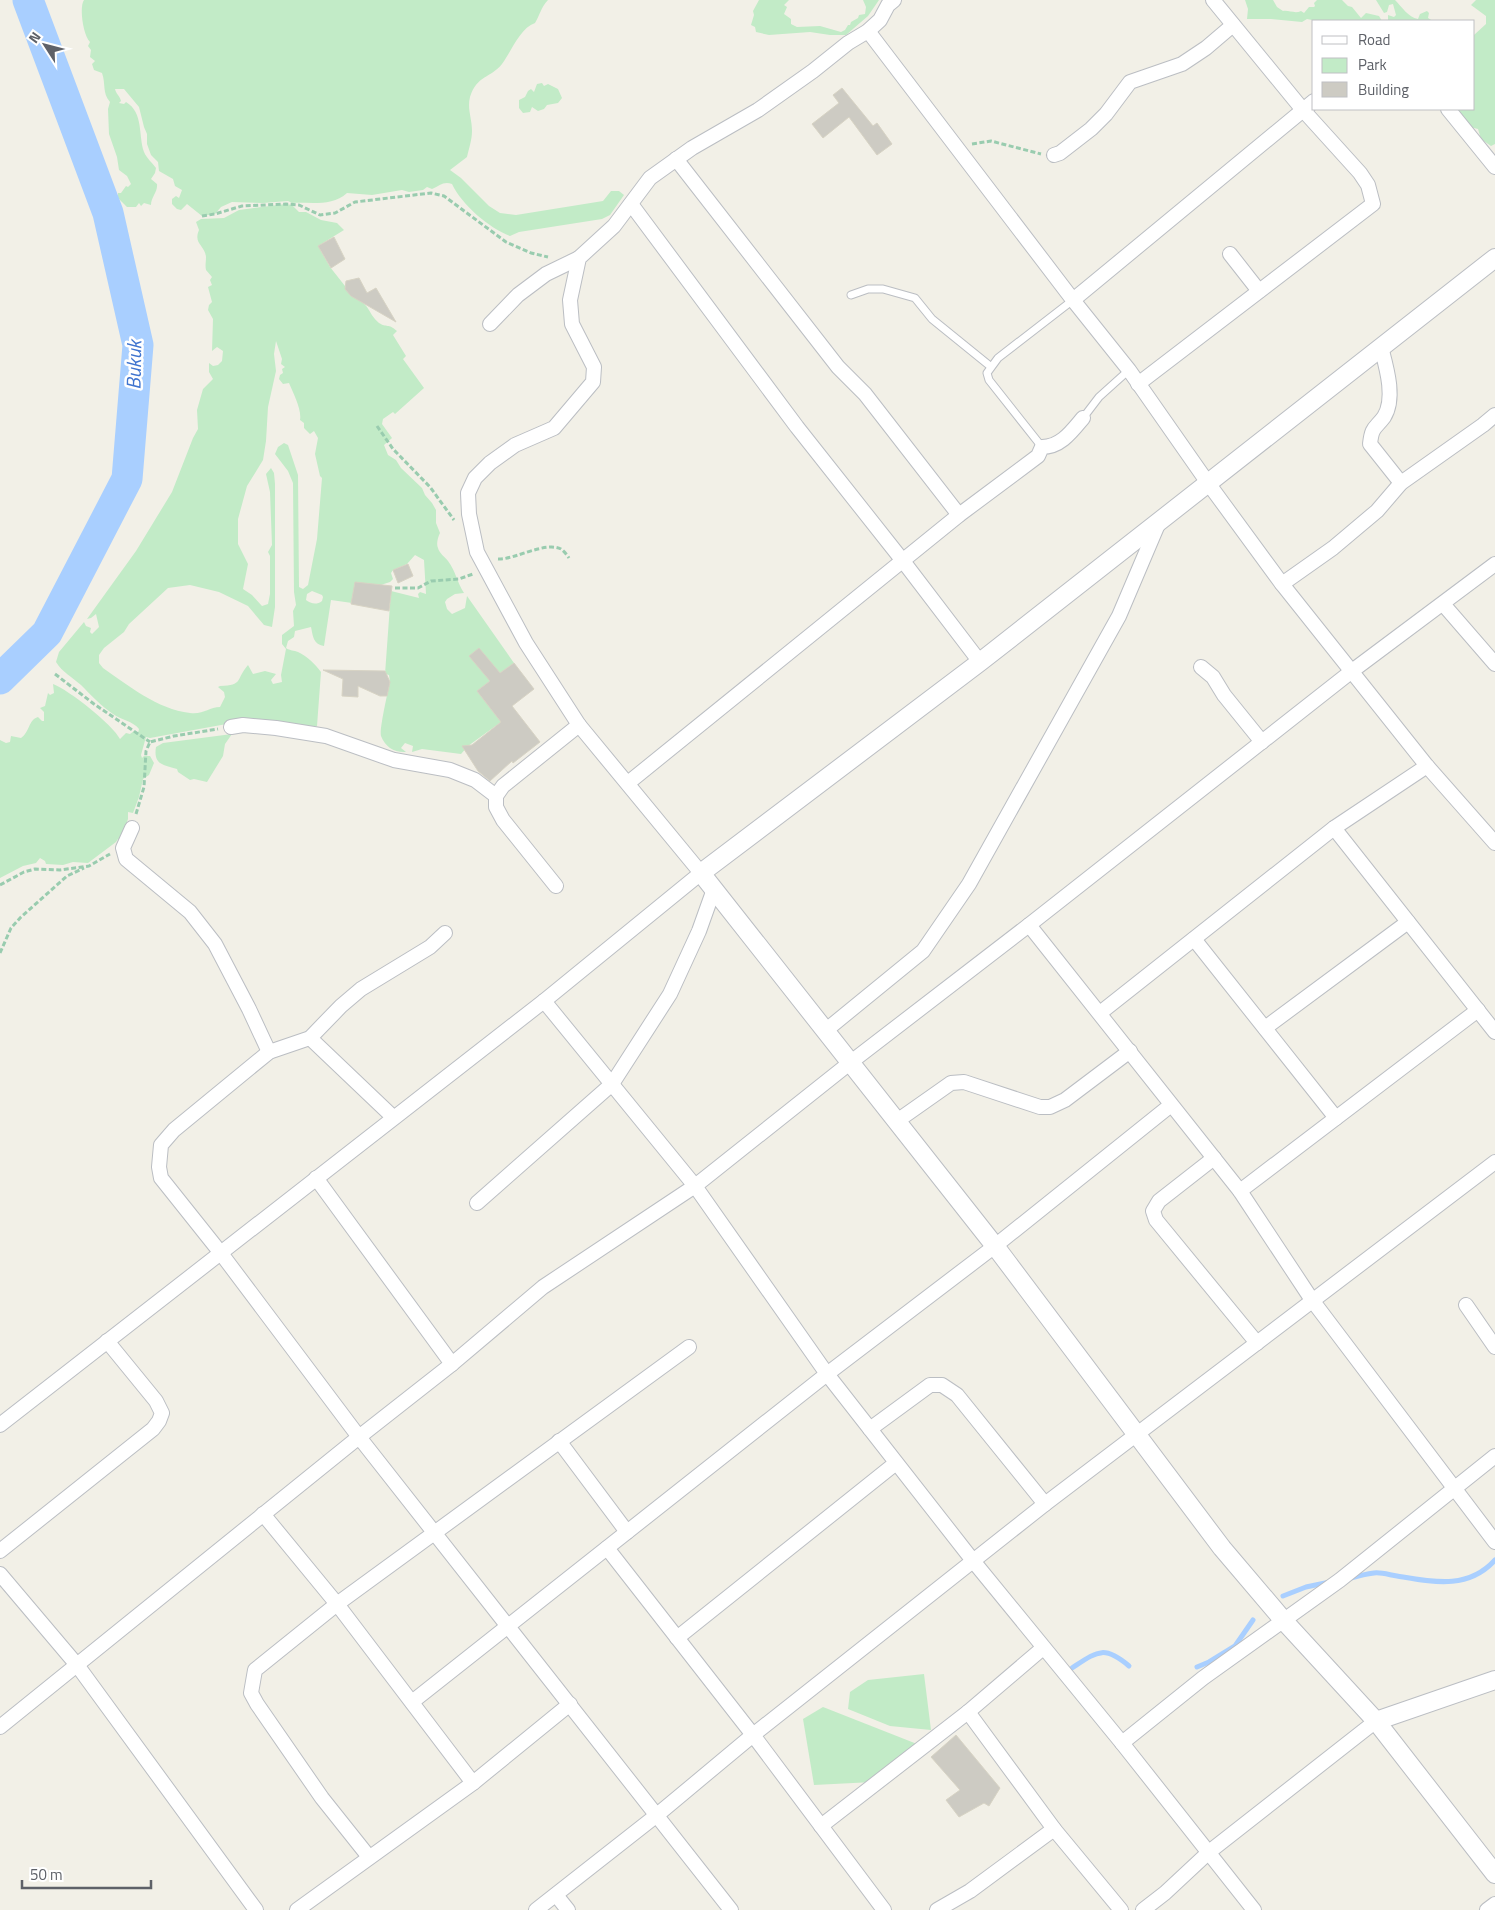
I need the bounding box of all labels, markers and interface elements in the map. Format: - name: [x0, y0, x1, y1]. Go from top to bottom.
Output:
- north arrow: [20, 20, 70, 70]
- legend: [1312, 20, 1475, 110]
- text: N: [23, 27, 45, 47]
- text: Road: [1358, 28, 1390, 51]
- text: Park: [1358, 53, 1387, 76]
- text: Building: [1358, 78, 1409, 101]
- water label: Bukuk: [118, 338, 149, 390]
- scale bar: [22, 1858, 151, 1890]
- text: 50 m: [30, 1863, 63, 1886]

